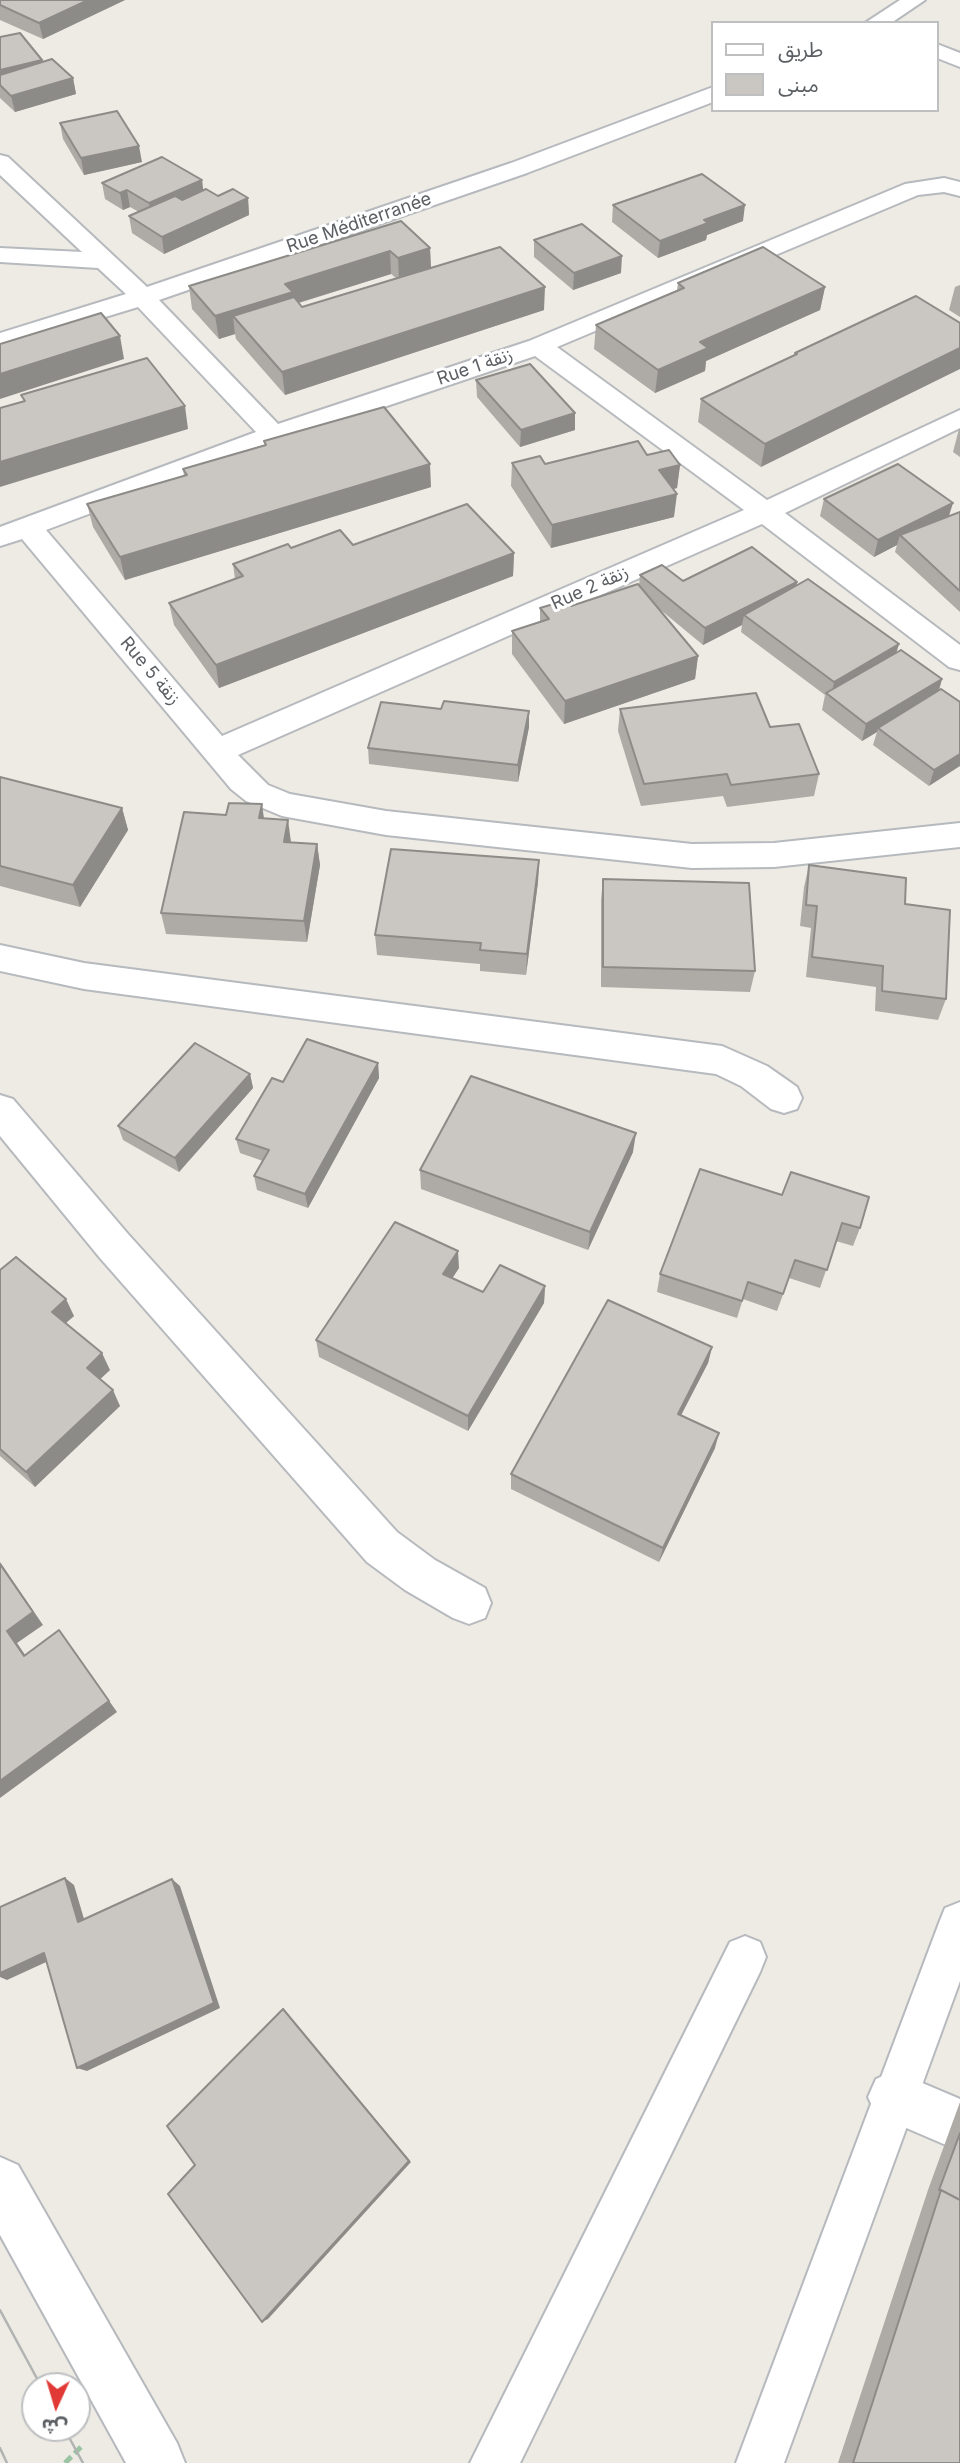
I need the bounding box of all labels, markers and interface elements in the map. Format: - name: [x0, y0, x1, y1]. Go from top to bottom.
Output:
- legend: [712, 21, 939, 112]
- text: طريق: [778, 37, 823, 62]
- text: مبنى: [778, 72, 819, 97]
- street label: Rue Méditerranée: [284, 188, 434, 258]
- street label: Rue 1 زنقة: [434, 344, 516, 390]
- street label: Rue 2 زنقة: [548, 561, 632, 615]
- street label: Rue 5 زنقة: [115, 633, 185, 709]
- north arrow: [21, 2372, 91, 2442]
- text: ش: [41, 2414, 68, 2439]

